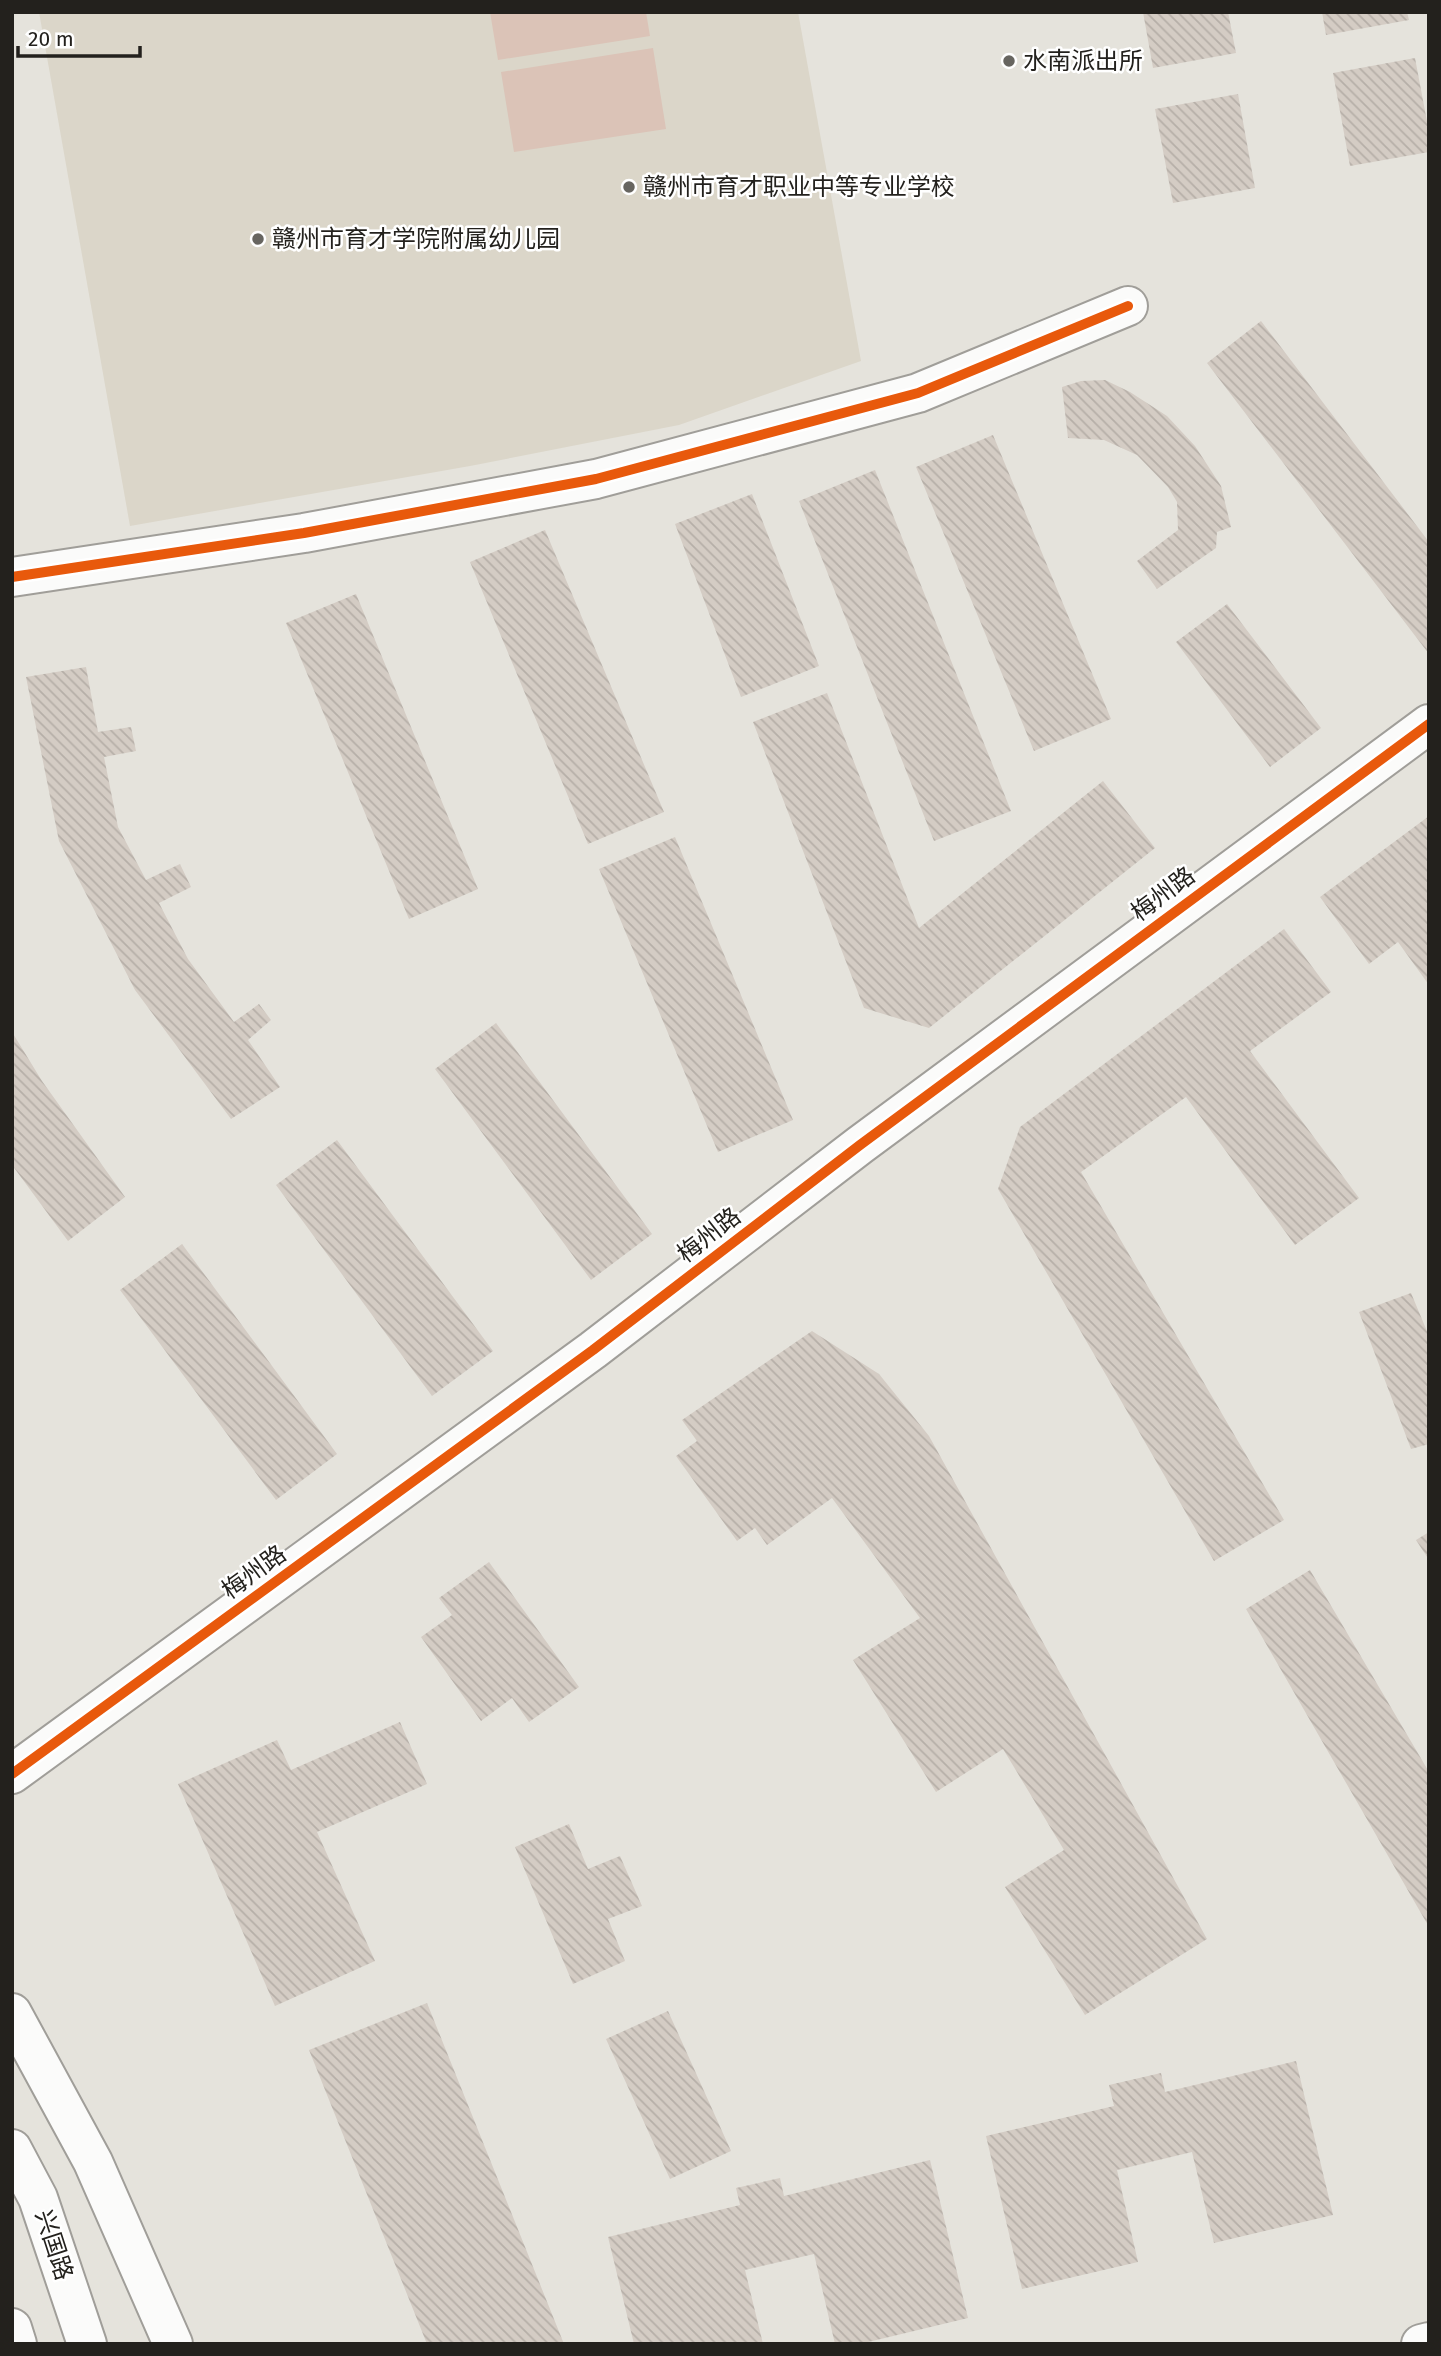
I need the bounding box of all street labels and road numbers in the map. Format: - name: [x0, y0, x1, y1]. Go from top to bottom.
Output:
- street label: 梅州路: [1126, 861, 1200, 927]
- street label: 梅州路: [672, 1202, 746, 1268]
- street label: 梅州路: [217, 1540, 291, 1604]
- street label: 兴国路: [30, 2206, 78, 2284]

